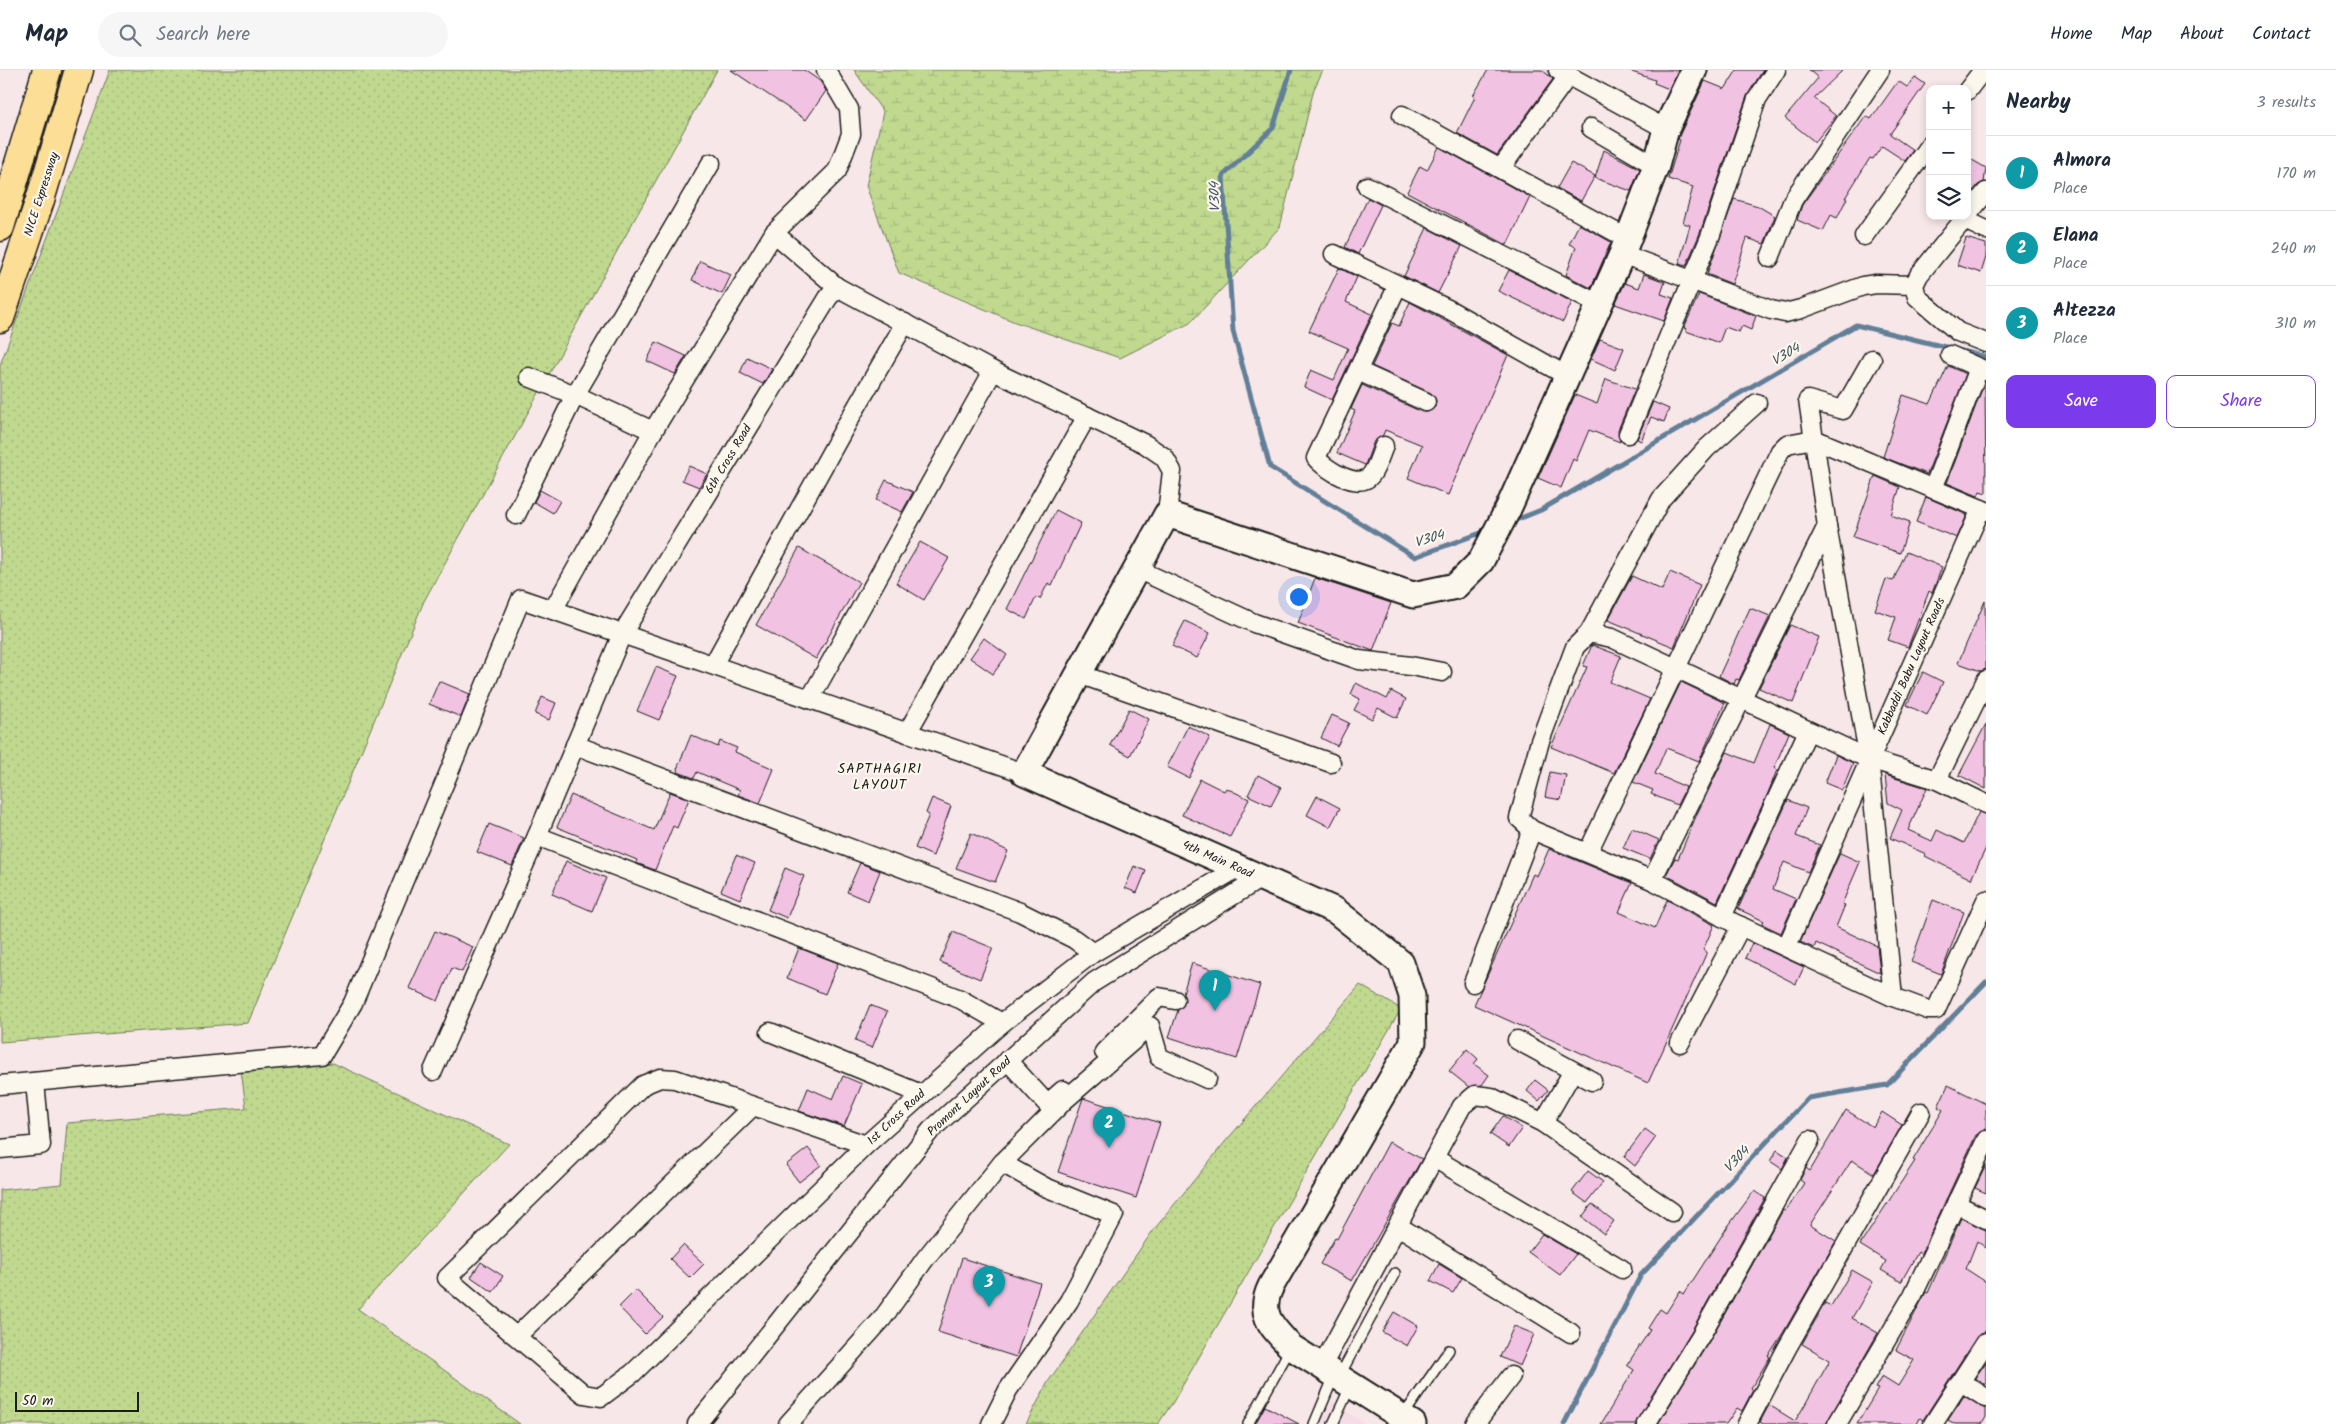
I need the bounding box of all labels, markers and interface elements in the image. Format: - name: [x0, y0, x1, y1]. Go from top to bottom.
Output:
- search box: [98, 12, 448, 57]
- text: Map: [25, 15, 68, 54]
- text: Search here: [156, 20, 250, 50]
- text: Home: [2050, 20, 2093, 49]
- text: Map: [2121, 20, 2152, 49]
- text: About: [2180, 20, 2224, 49]
- text: Contact: [2252, 20, 2311, 49]
- icon: search: [116, 21, 144, 49]
- map controls: [1926, 85, 1971, 220]
- button: +: [1926, 85, 1971, 130]
- text: Nearby: [2006, 86, 2071, 119]
- text: 3 results: [2257, 90, 2316, 115]
- button: −: [1926, 130, 1971, 175]
- text: Almora: [2053, 146, 2111, 176]
- street label: NICE Expressway: [19, 149, 64, 239]
- text: 1: [2020, 161, 2024, 186]
- text: 170 m: [2276, 161, 2316, 186]
- button: layers: [1926, 175, 1971, 220]
- text: Place: [2053, 176, 2087, 201]
- water label: V304: [1203, 180, 1227, 212]
- text: Elana: [2053, 221, 2098, 251]
- text: 2: [2017, 236, 2027, 261]
- text: 240 m: [2271, 236, 2316, 261]
- text: Place: [2053, 251, 2087, 276]
- text: Altezza: [2053, 296, 2116, 326]
- text: 3: [2018, 311, 2026, 336]
- text: 310 m: [2275, 311, 2316, 336]
- text: Place: [2053, 326, 2087, 351]
- water label: V304: [1767, 337, 1805, 372]
- button: Save: [2006, 375, 2156, 428]
- button: Share: [2166, 375, 2316, 428]
- street label: 6th Cross Road: [700, 420, 757, 498]
- water label: V304: [1412, 524, 1448, 554]
- your location: [1286, 584, 1312, 610]
- street label: Kabbaddi Babu Layout Roads: [1873, 595, 1950, 738]
- district label: SAPTHAGIRI LAYOUT: [838, 758, 922, 796]
- street label: 4th Main Road: [1179, 835, 1257, 884]
- pin: 1: [1199, 970, 1231, 1011]
- street label: Promont Layout Road: [923, 1051, 1017, 1141]
- street label: 1st Cross Road: [863, 1084, 931, 1150]
- pin: 2: [1093, 1107, 1125, 1148]
- water label: V304: [1718, 1140, 1756, 1178]
- pin: 3: [973, 1266, 1005, 1307]
- scale bar: [15, 1389, 139, 1412]
- text: 50 m: [22, 1390, 53, 1412]

